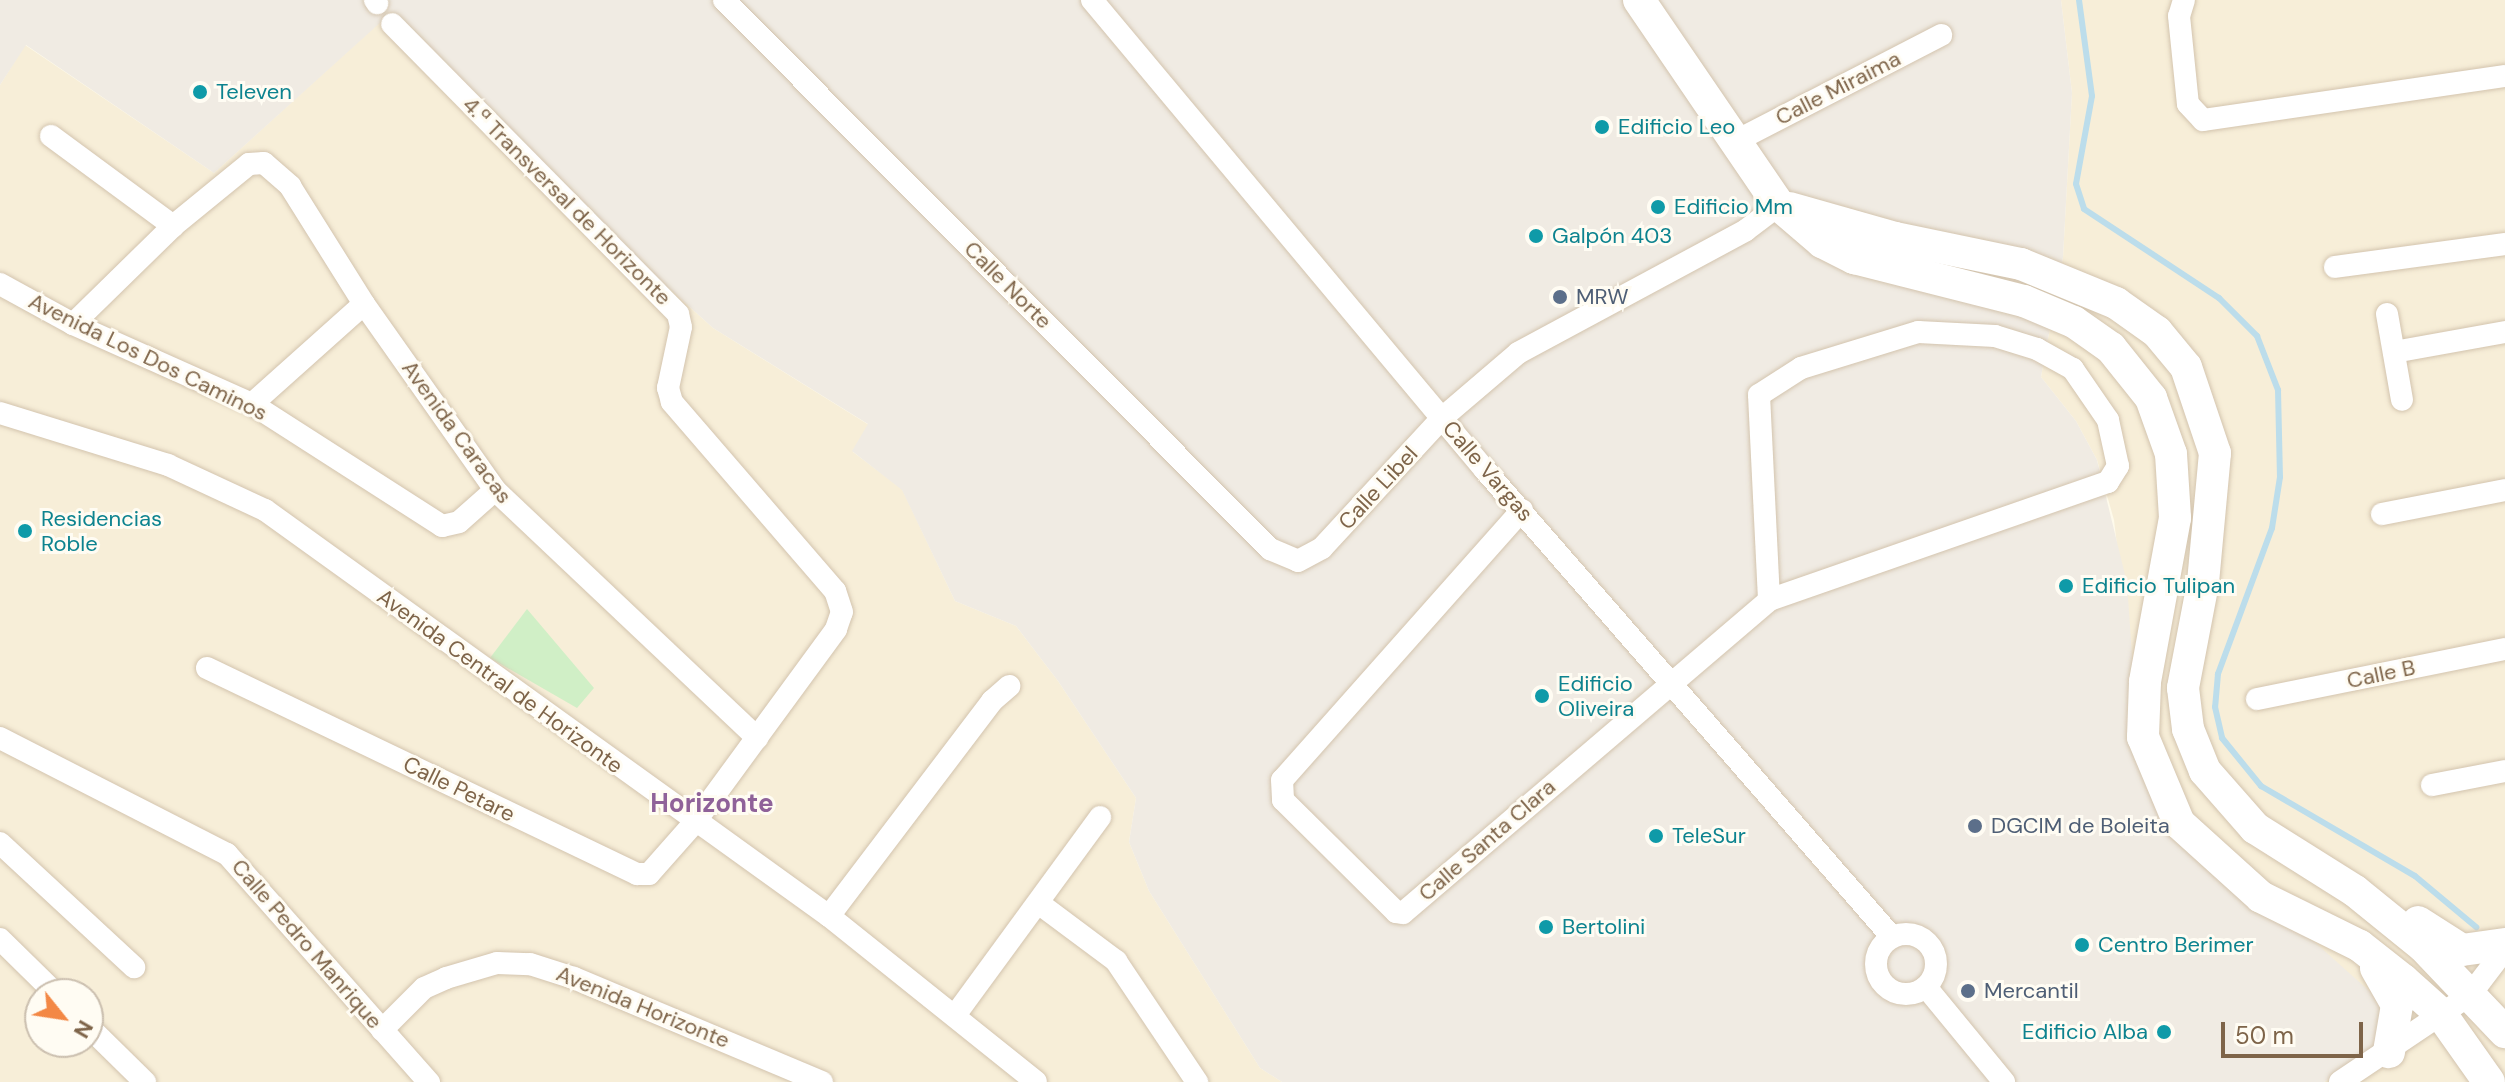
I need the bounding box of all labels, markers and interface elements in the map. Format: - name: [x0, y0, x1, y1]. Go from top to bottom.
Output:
- street label: Calle Miraima: [1771, 45, 1905, 131]
- place label: Televen: [216, 79, 292, 105]
- marker: Televen: [191, 83, 209, 101]
- street label: 4.ª Transversal de Horizonte: [457, 91, 677, 311]
- place label: Edificio Leo: [1618, 114, 1735, 140]
- marker: Edificio Leo: [1593, 118, 1611, 136]
- place label: Edificio Mm: [1674, 194, 1793, 220]
- marker: Edificio Mm: [1649, 198, 1667, 216]
- place label: Galpón 403: [1552, 223, 1672, 249]
- marker: Galpón 403: [1527, 227, 1545, 245]
- street label: Calle Norte: [959, 236, 1057, 334]
- place label: MRW: [1576, 284, 1628, 310]
- street label: Avenida Los Dos Caminos: [24, 288, 272, 426]
- marker: MRW: [1551, 288, 1569, 306]
- street label: Avenida Caracas: [396, 355, 518, 509]
- street label: Calle Vargas: [1437, 415, 1539, 527]
- street label: Calle Libel: [1333, 441, 1423, 535]
- place label: Residencias Roble: [41, 505, 162, 556]
- marker: Residencias Roble: [16, 522, 34, 540]
- place label: Edificio Tulipan: [2082, 573, 2235, 599]
- marker: Edificio Tulipan: [2057, 577, 2075, 595]
- street label: Avenida Central de Horizonte: [372, 583, 628, 779]
- street label: Calle B: [2344, 654, 2418, 694]
- place label: Edificio Oliveira: [1558, 670, 1634, 722]
- marker: Edificio Oliveira: [1533, 687, 1551, 705]
- street label: Calle Petare: [399, 751, 519, 827]
- street label: Calle Santa Clara: [1413, 773, 1561, 907]
- district label: Horizonte: [650, 788, 774, 820]
- place label: DGCIM de Boleita: [1991, 813, 2170, 839]
- marker: DGCIM de Boleita: [1966, 817, 1984, 835]
- place label: TeleSur: [1672, 823, 1746, 849]
- marker: TeleSur: [1647, 827, 1665, 845]
- street label: Calle Pedro Manrique: [226, 854, 388, 1034]
- place label: Bertolini: [1562, 914, 1645, 940]
- marker: Bertolini: [1537, 918, 1555, 936]
- place label: Centro Berimer: [2098, 932, 2254, 958]
- marker: Centro Berimer: [2073, 936, 2091, 954]
- street label: Avenida Horizonte: [552, 960, 734, 1054]
- north arrow: [24, 978, 104, 1058]
- place label: Mercantil: [1984, 978, 2079, 1004]
- marker: Mercantil: [1959, 982, 1977, 1000]
- scale bar: [2225, 1006, 2367, 1056]
- text: N: [67, 1015, 100, 1043]
- place label: Edificio Alba: [2022, 1019, 2148, 1045]
- text: 50 m: [2235, 1020, 2294, 1051]
- marker: Edificio Alba: [2155, 1023, 2173, 1041]

